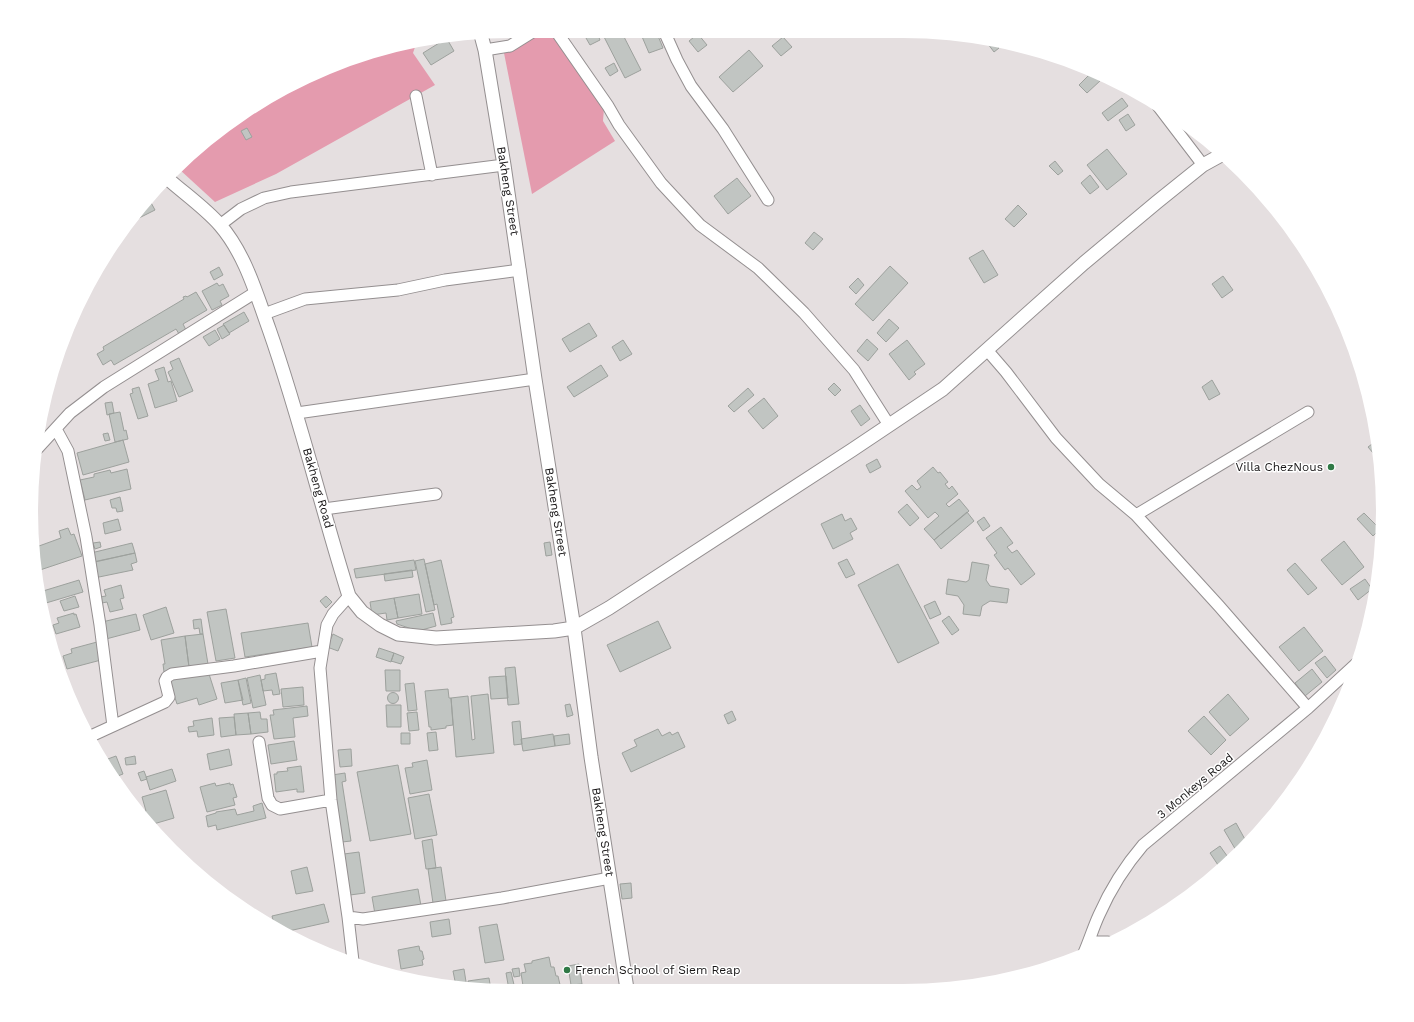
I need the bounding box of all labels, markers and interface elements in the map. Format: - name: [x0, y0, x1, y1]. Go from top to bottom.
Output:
- street label: Bakheng Street: [494, 146, 522, 236]
- street label: Bakheng Road: [300, 446, 336, 530]
- place label: Villa ChezNous: [1236, 460, 1323, 474]
- marker: Villa ChezNous: [1326, 462, 1336, 472]
- street label: Bakheng Street: [542, 467, 570, 557]
- street label: 3 Monkeys Road: [1154, 750, 1236, 822]
- street label: Bakheng Street: [589, 787, 617, 877]
- place label: French School of Siem Reap: [575, 963, 740, 977]
- marker: French School of Siem Reap: [562, 965, 572, 975]

